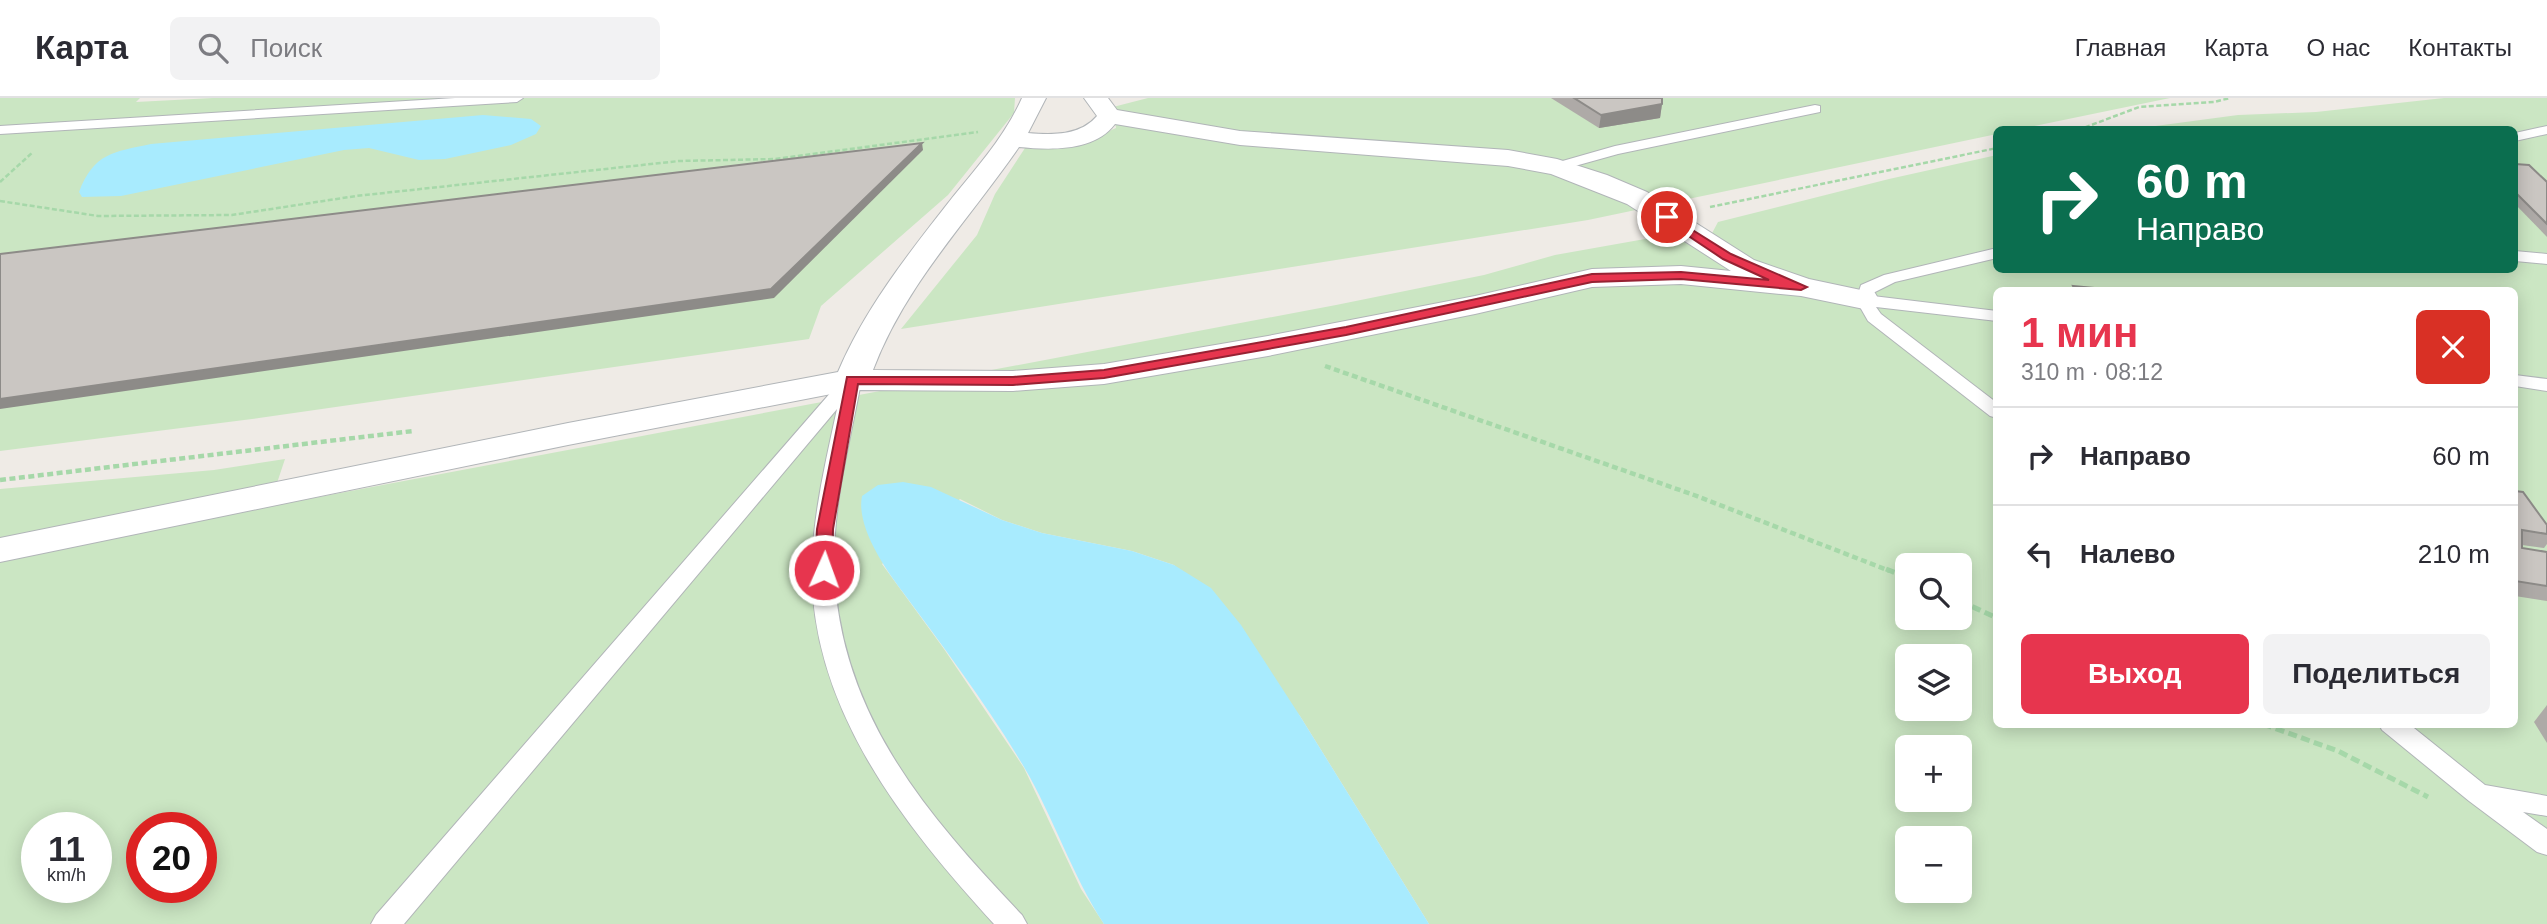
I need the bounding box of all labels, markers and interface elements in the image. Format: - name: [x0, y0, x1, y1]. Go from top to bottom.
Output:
- search box: [170, 17, 660, 80]
- text: Карта: [35, 29, 128, 66]
- icon: search: [194, 29, 232, 67]
- text: Поиск: [250, 33, 322, 63]
- text: Главная: [2075, 34, 2166, 61]
- text: Карта: [2204, 34, 2268, 61]
- text: О нас: [2306, 34, 2370, 61]
- text: Контакты: [2408, 34, 2512, 61]
- icon: right: [2021, 154, 2112, 245]
- text: 60 m: [2136, 154, 2248, 208]
- pin: [1637, 187, 1697, 247]
- icon: arrive: [1648, 198, 1686, 236]
- text: Направо: [2136, 211, 2264, 247]
- text: 1 мин: [2021, 309, 2138, 356]
- button: close: [2416, 310, 2490, 384]
- text: 310 m · 08:12: [2021, 359, 2163, 385]
- icon: right: [2021, 437, 2059, 475]
- text: Направо: [2080, 441, 2191, 471]
- text: 60 m: [2432, 441, 2490, 471]
- position arrow: [787, 533, 861, 607]
- icon: left: [2021, 535, 2059, 573]
- text: Налево: [2080, 539, 2175, 569]
- text: 210 m: [2418, 539, 2490, 569]
- map controls: [1895, 553, 1972, 903]
- button: search: [1895, 553, 1972, 630]
- button: Выход: [2021, 634, 2249, 714]
- button: Поделиться: [2263, 634, 2490, 714]
- button: layers: [1895, 644, 1972, 721]
- button: +: [1895, 735, 1972, 812]
- speed limit sign: 20: [126, 812, 217, 903]
- button: −: [1895, 826, 1972, 903]
- text: 11: [48, 829, 85, 868]
- text: km/h: [47, 865, 86, 885]

